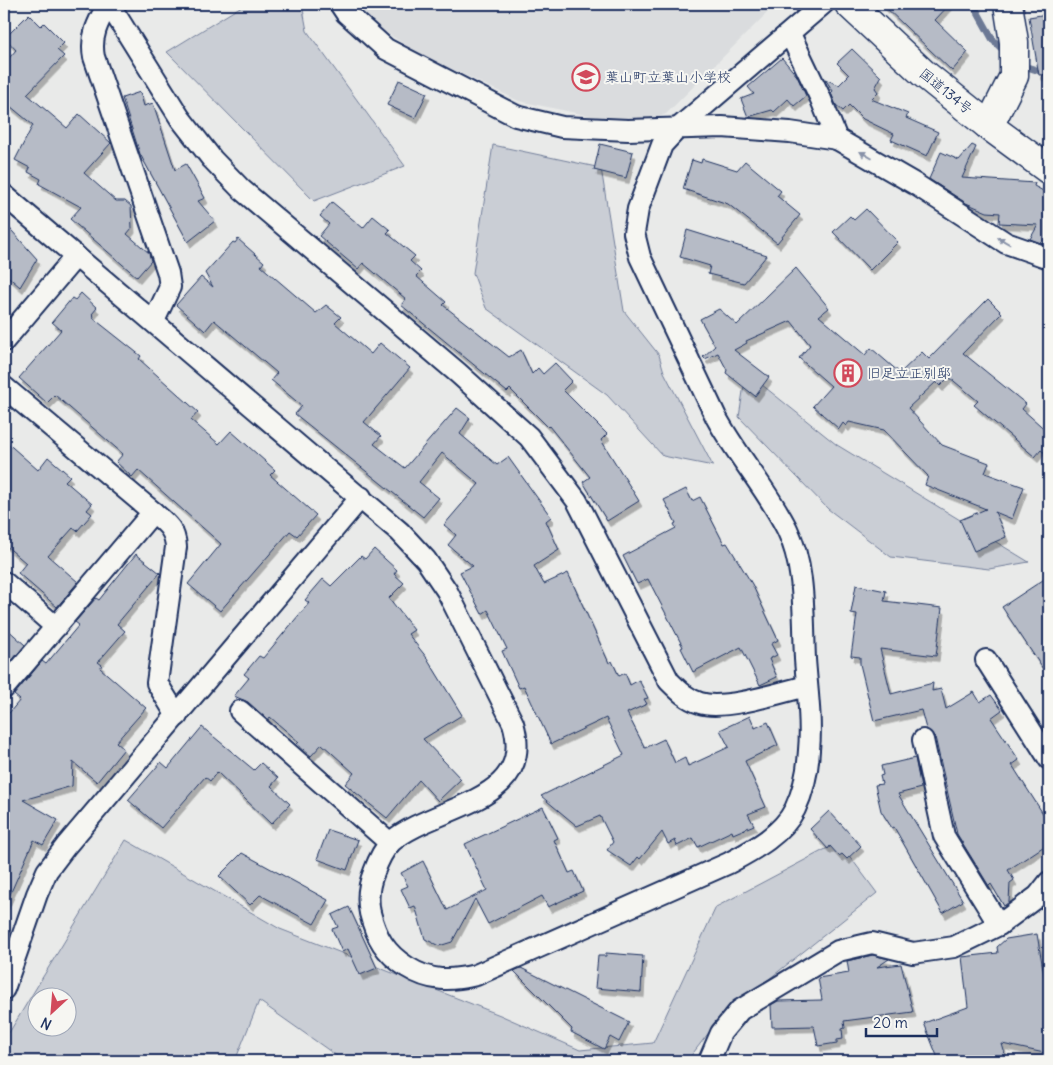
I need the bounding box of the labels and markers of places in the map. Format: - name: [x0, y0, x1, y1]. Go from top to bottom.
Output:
- school or university icon: 葉山町立葉山小学校: [571, 62, 601, 92]
- place label: 葉山町立葉山小学校: [605, 68, 731, 86]
- building icon: 旧足立正別邸: [833, 358, 863, 388]
- place label: 旧足立正別邸: [867, 364, 951, 382]

